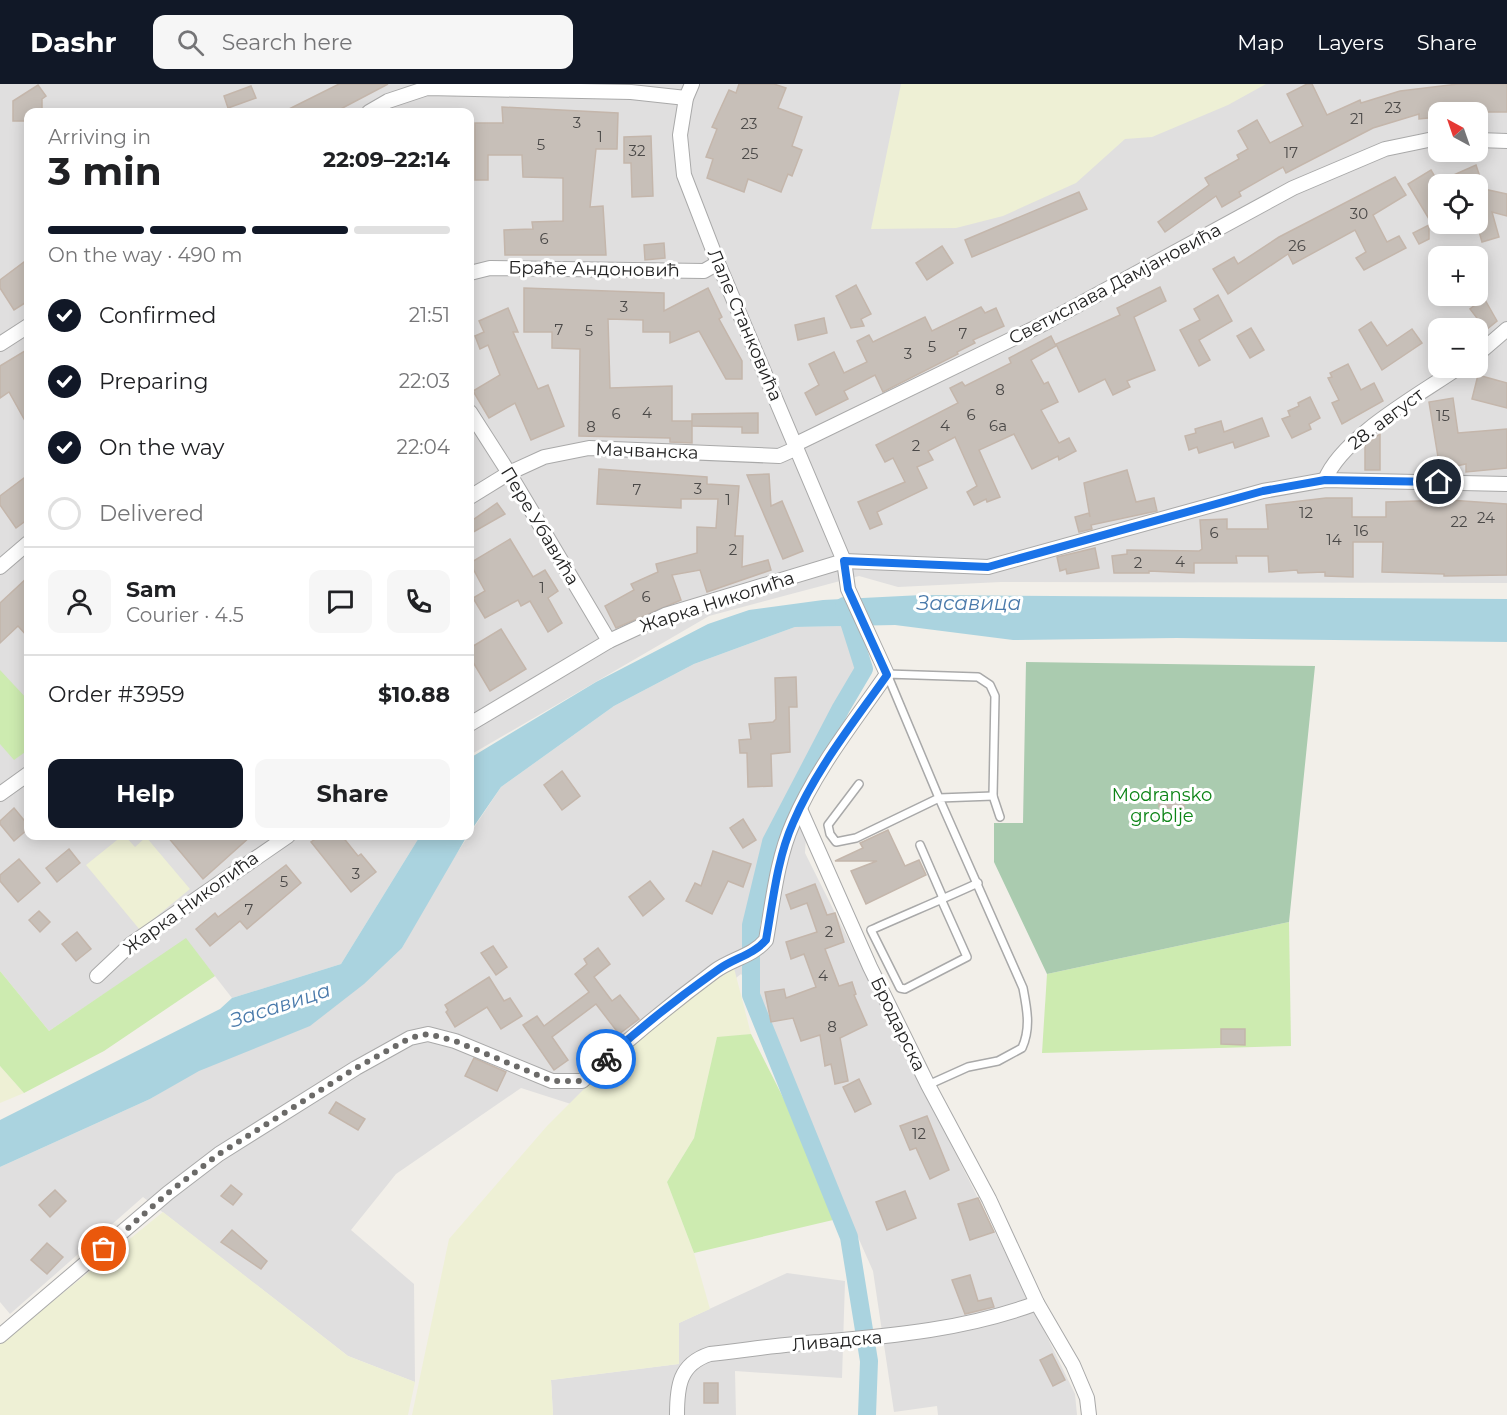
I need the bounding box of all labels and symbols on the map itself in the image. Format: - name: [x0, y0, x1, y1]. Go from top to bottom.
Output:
- house number: 23: [1385, 98, 1401, 117]
- north arrow: [1428, 102, 1488, 162]
- house number: 21: [1350, 109, 1364, 128]
- house number: 3: [573, 113, 581, 132]
- house number: 23: [741, 114, 757, 133]
- house number: 1: [597, 127, 603, 146]
- house number: 5: [537, 135, 545, 154]
- house number: 32: [629, 141, 645, 160]
- house number: 17: [1284, 143, 1298, 162]
- house number: 25: [741, 144, 759, 163]
- house number: 30: [1350, 204, 1368, 223]
- street label: Светислава Дамјановића: [1005, 219, 1225, 349]
- house number: 6: [539, 229, 549, 248]
- house number: 26: [1288, 236, 1306, 255]
- street label: Лале Станковића: [703, 246, 787, 404]
- street label: Браће Андоновић: [508, 257, 680, 281]
- house number: 3: [620, 297, 628, 316]
- house number: 7: [555, 320, 564, 339]
- house number: 5: [585, 321, 593, 340]
- house number: 7: [959, 324, 968, 343]
- house number: 5: [928, 337, 936, 356]
- house number: 3: [904, 344, 912, 363]
- house number: 8: [995, 380, 1005, 399]
- street label: 28. август: [1344, 383, 1428, 454]
- house number: 4: [642, 403, 652, 422]
- house number: 6: [611, 404, 621, 423]
- house number: 6: [966, 405, 976, 424]
- house number: 15: [1436, 406, 1450, 425]
- house number: 4: [940, 416, 950, 435]
- house number: 6a: [989, 416, 1007, 435]
- house number: 8: [586, 417, 596, 436]
- house number: 2: [912, 436, 920, 455]
- street label: Мачванска: [595, 438, 699, 464]
- pin: [1413, 456, 1464, 507]
- street label: Пере Убавића: [496, 463, 584, 589]
- house number: 3: [694, 479, 702, 498]
- house number: 7: [633, 480, 642, 499]
- house number: 1: [725, 490, 731, 509]
- house number: 12: [1299, 503, 1313, 522]
- house number: 24: [1477, 508, 1495, 527]
- house number: 22: [1450, 512, 1468, 531]
- house number: 16: [1354, 521, 1368, 540]
- house number: 6: [1209, 523, 1219, 542]
- house number: 14: [1326, 530, 1342, 549]
- house number: 2: [729, 540, 737, 559]
- house number: 4: [1175, 552, 1185, 571]
- house number: 2: [1134, 553, 1142, 572]
- street label: Жарка Николића: [637, 567, 797, 637]
- house number: 1: [539, 578, 545, 597]
- house number: 6: [641, 587, 651, 606]
- water label: Засавица: [916, 591, 1021, 615]
- park label: Modransko groblje: [1112, 784, 1212, 827]
- street label: Жарка Николића: [119, 847, 263, 959]
- house number: 3: [352, 864, 360, 883]
- house number: 5: [280, 872, 288, 891]
- house number: 7: [245, 900, 254, 919]
- house number: 2: [825, 922, 833, 941]
- house number: 4: [818, 966, 828, 985]
- street label: Бродарска: [866, 973, 930, 1075]
- water label: Засавица: [226, 977, 333, 1033]
- house number: 8: [827, 1017, 837, 1036]
- courier: [576, 1029, 636, 1089]
- house number: 12: [912, 1124, 926, 1143]
- pin: [78, 1223, 129, 1274]
- street label: Ливадска: [791, 1326, 883, 1356]

